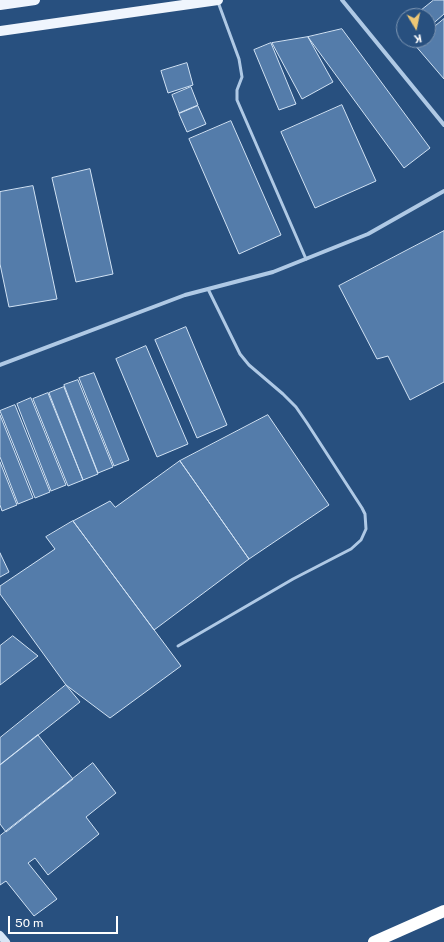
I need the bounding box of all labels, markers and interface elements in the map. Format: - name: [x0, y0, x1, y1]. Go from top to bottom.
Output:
- north arrow: [396, 8, 436, 48]
- text: K: [413, 32, 423, 45]
- scale bar: [10, 908, 120, 934]
- text: 50 m: [15, 916, 43, 930]

